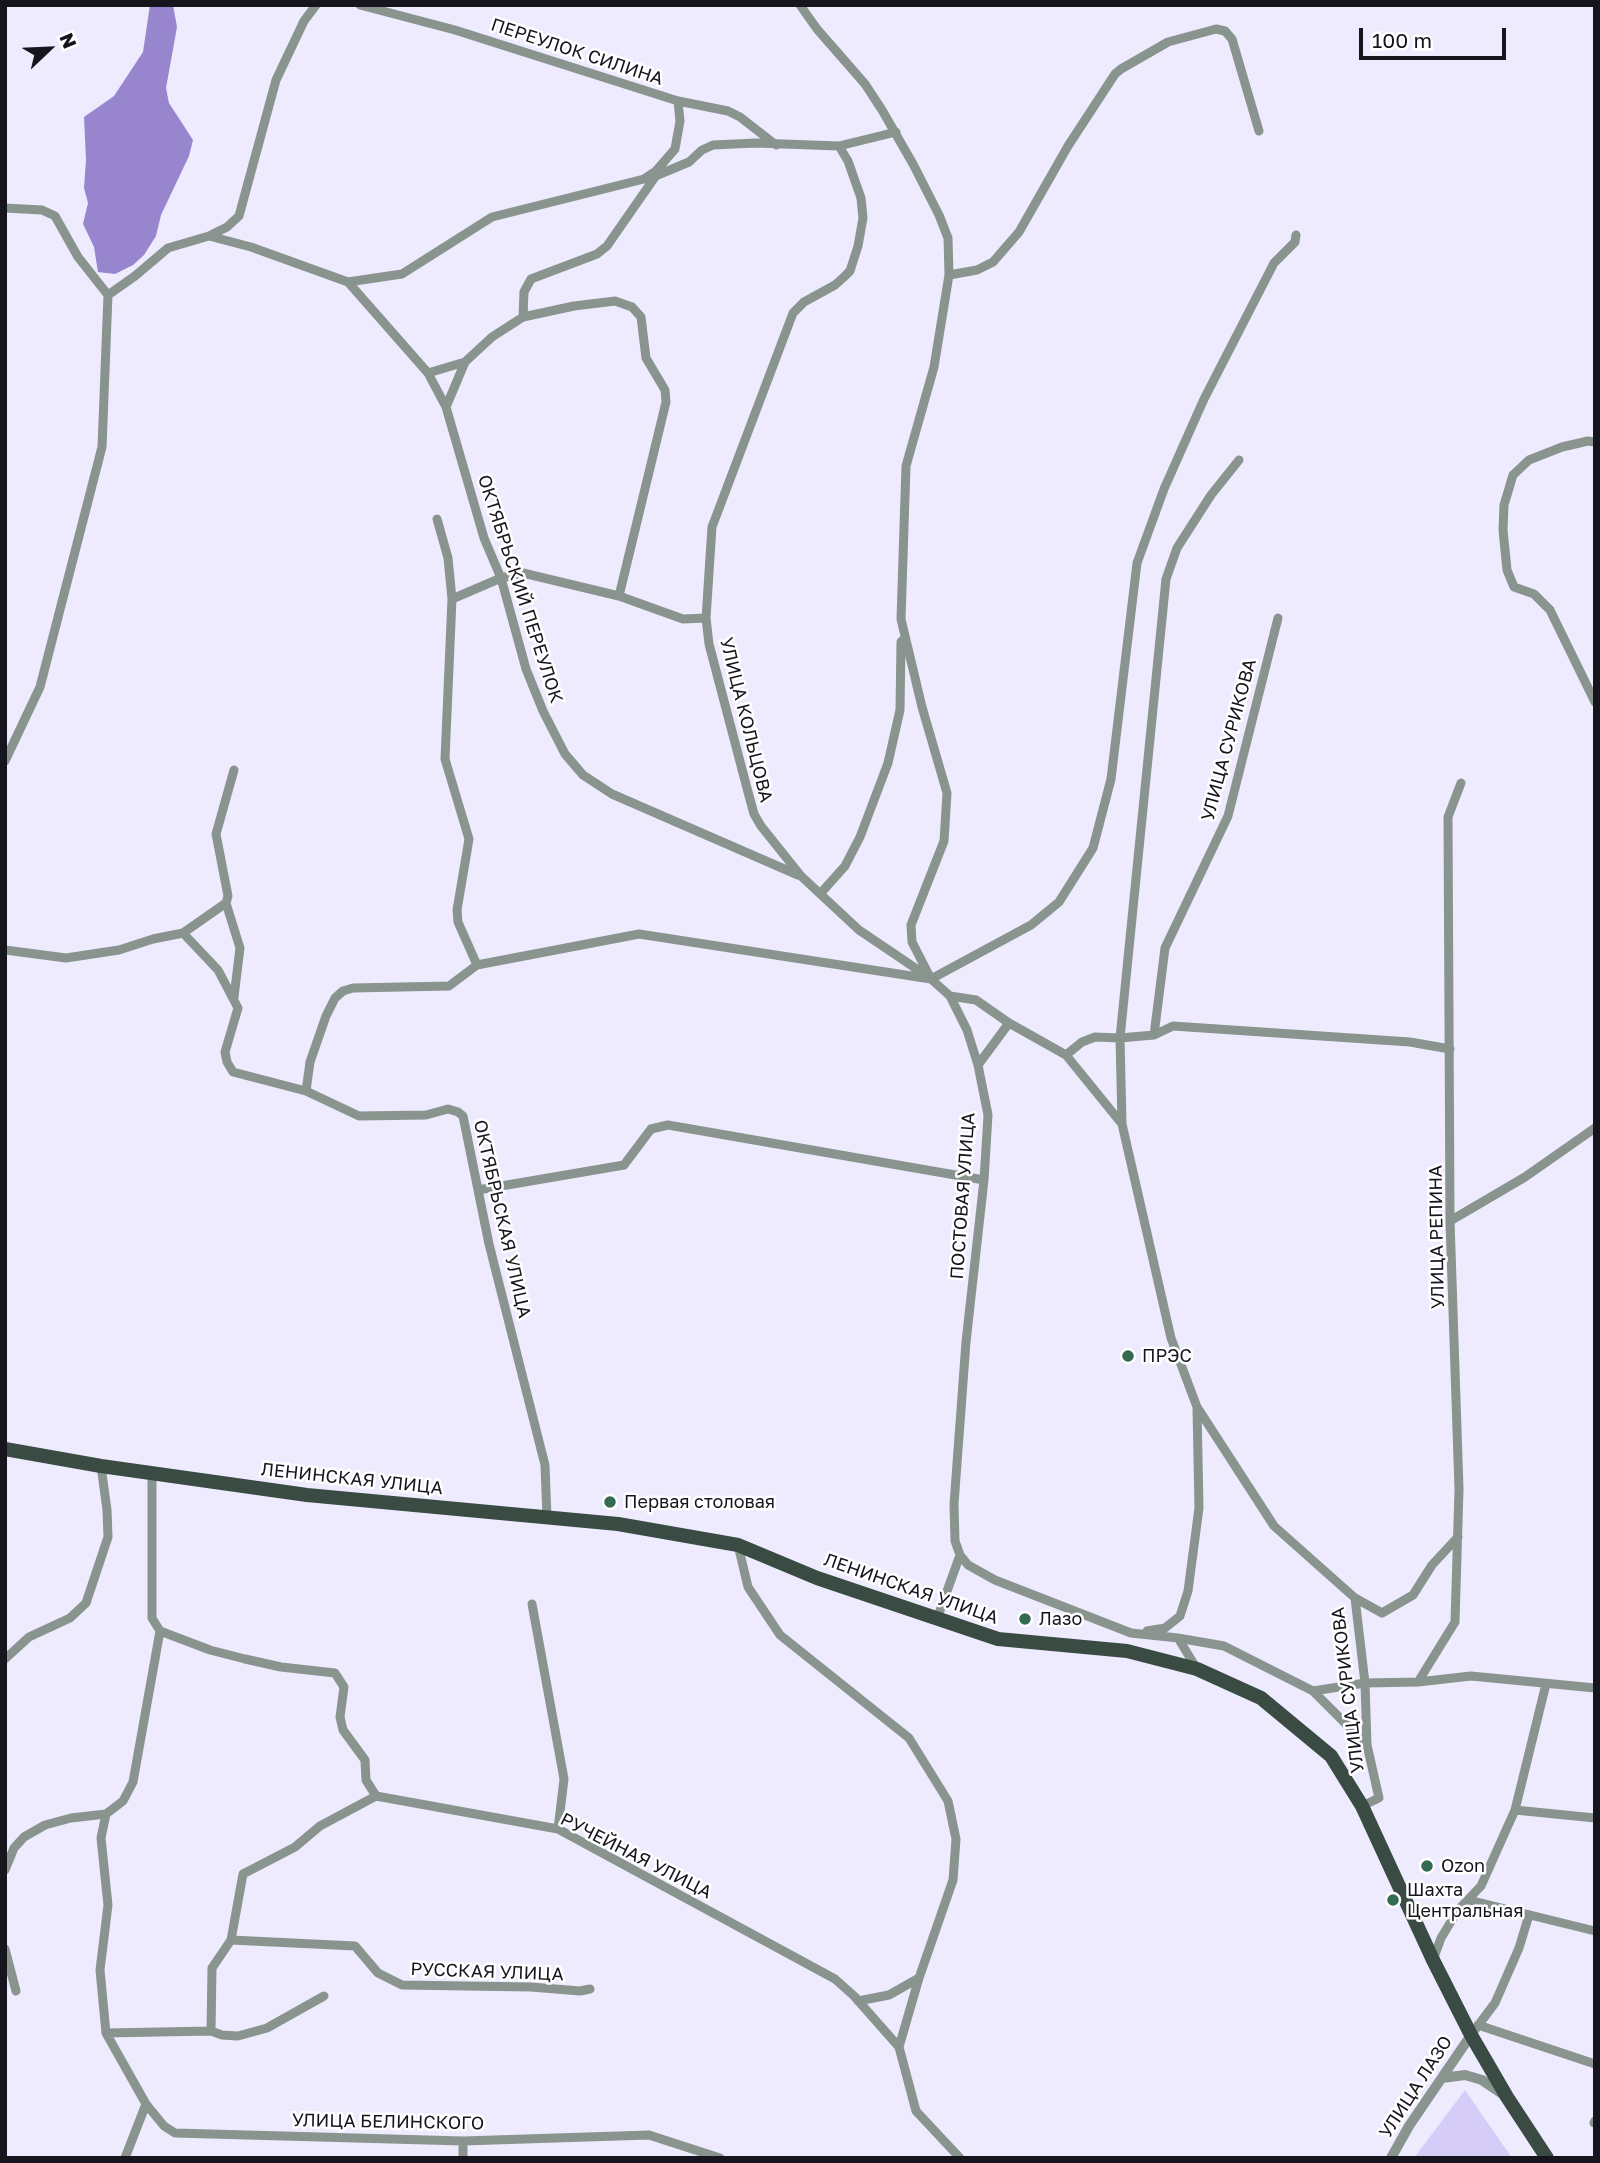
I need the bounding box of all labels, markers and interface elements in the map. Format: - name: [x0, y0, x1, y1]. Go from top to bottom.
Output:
- north arrow: [14, 14, 84, 84]
- street label: ПЕРЕУЛОК СИЛИНА: [488, 14, 666, 90]
- scale bar: [1362, 14, 1509, 58]
- text: 100 m: [1372, 27, 1432, 53]
- text: N: [55, 29, 82, 52]
- street label: ОКТЯБРЬСКИЙ ПЕРЕУЛОК: [473, 472, 567, 706]
- street label: УЛИЦА КОЛЬЦОВА: [715, 635, 777, 805]
- street label: УЛИЦА СУРИКОВА: [1197, 657, 1261, 823]
- street label: ПОСТОВАЯ УЛИЦА: [946, 1112, 980, 1280]
- street label: ОКТЯБРЬСКАЯ УЛИЦА: [469, 1118, 535, 1320]
- street label: УЛИЦА РЕПИНА: [1425, 1165, 1449, 1309]
- place label: ПРЭС: [1142, 1345, 1192, 1367]
- marker: ПРЭС: [1120, 1348, 1136, 1364]
- street label: ЛЕНИНСКАЯ УЛИЦА: [260, 1459, 444, 1499]
- place label: Первая столовая: [624, 1491, 775, 1513]
- marker: Первая столовая: [602, 1494, 618, 1510]
- street label: ЛЕНИНСКАЯ УЛИЦА: [821, 1549, 1001, 1629]
- street label: УЛИЦА СУРИКОВА: [1327, 1606, 1369, 1774]
- place label: Лазо: [1039, 1608, 1082, 1630]
- marker: Лазо: [1017, 1611, 1033, 1627]
- street label: РУЧЕЙНАЯ УЛИЦА: [557, 1809, 715, 1903]
- place label: Ozon: [1441, 1855, 1485, 1877]
- marker: Ozon: [1419, 1858, 1435, 1874]
- place label: Шахта Центральная: [1407, 1879, 1523, 1922]
- marker: Шахта Центральная: [1385, 1892, 1401, 1908]
- street label: РУССКАЯ УЛИЦА: [410, 1959, 564, 1985]
- street label: УЛИЦА ЛАЗО: [1375, 2032, 1457, 2142]
- street label: УЛИЦА БЕЛИНСКОГО: [292, 2110, 484, 2134]

